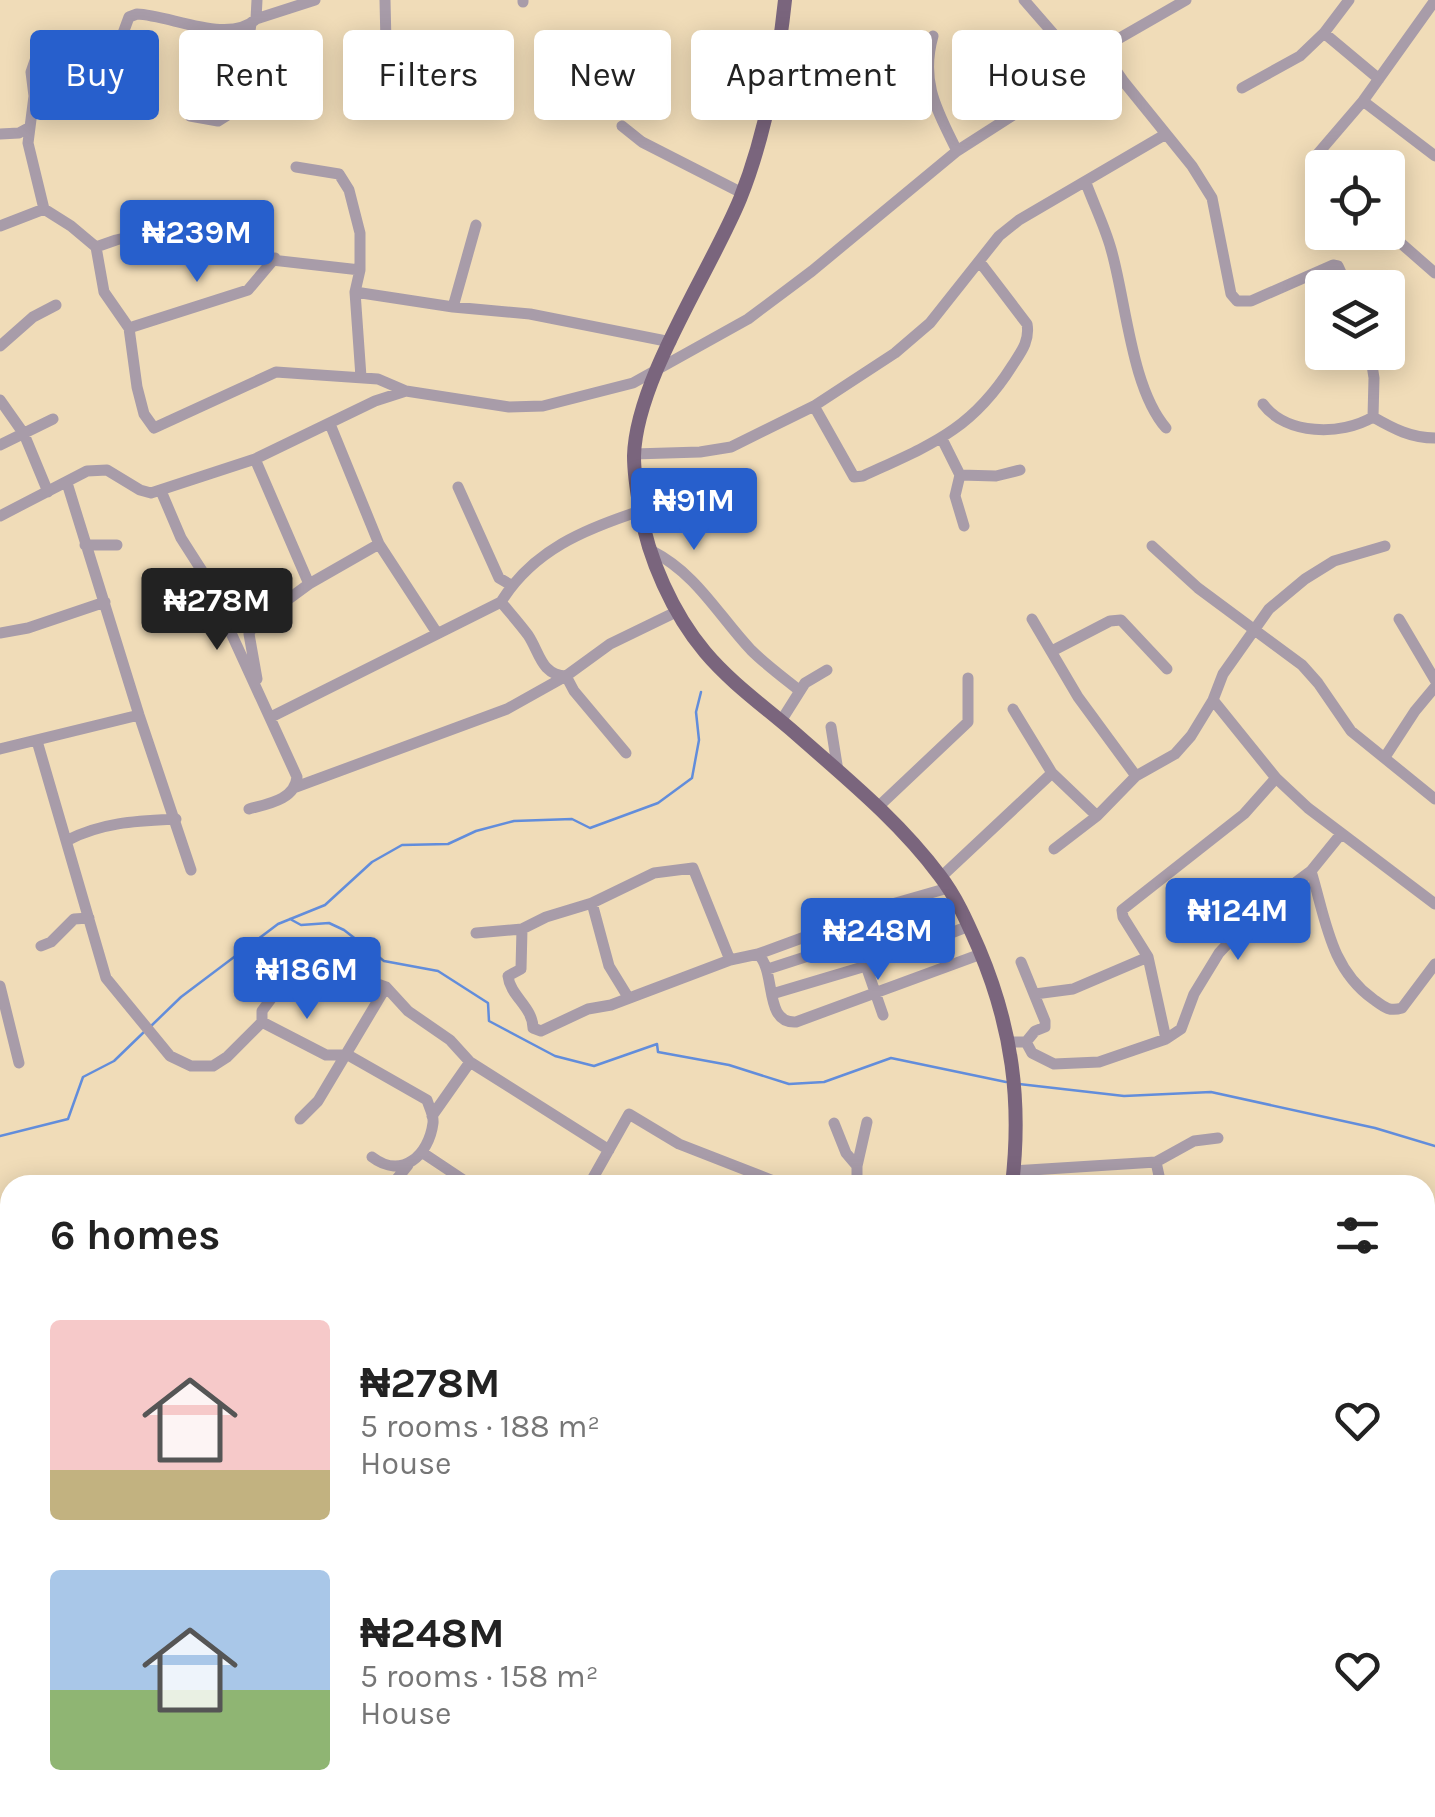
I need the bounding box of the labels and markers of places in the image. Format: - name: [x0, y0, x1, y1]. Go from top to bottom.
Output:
- pin: ₦239M: [127, 200, 267, 285]
- pin: ₦91M: [635, 468, 753, 553]
- pin: ₦278M: [147, 568, 287, 653]
- pin: ₦124M: [1168, 878, 1308, 963]
- pin: ₦248M: [808, 898, 948, 983]
- pin: ₦186M: [237, 937, 377, 1022]

